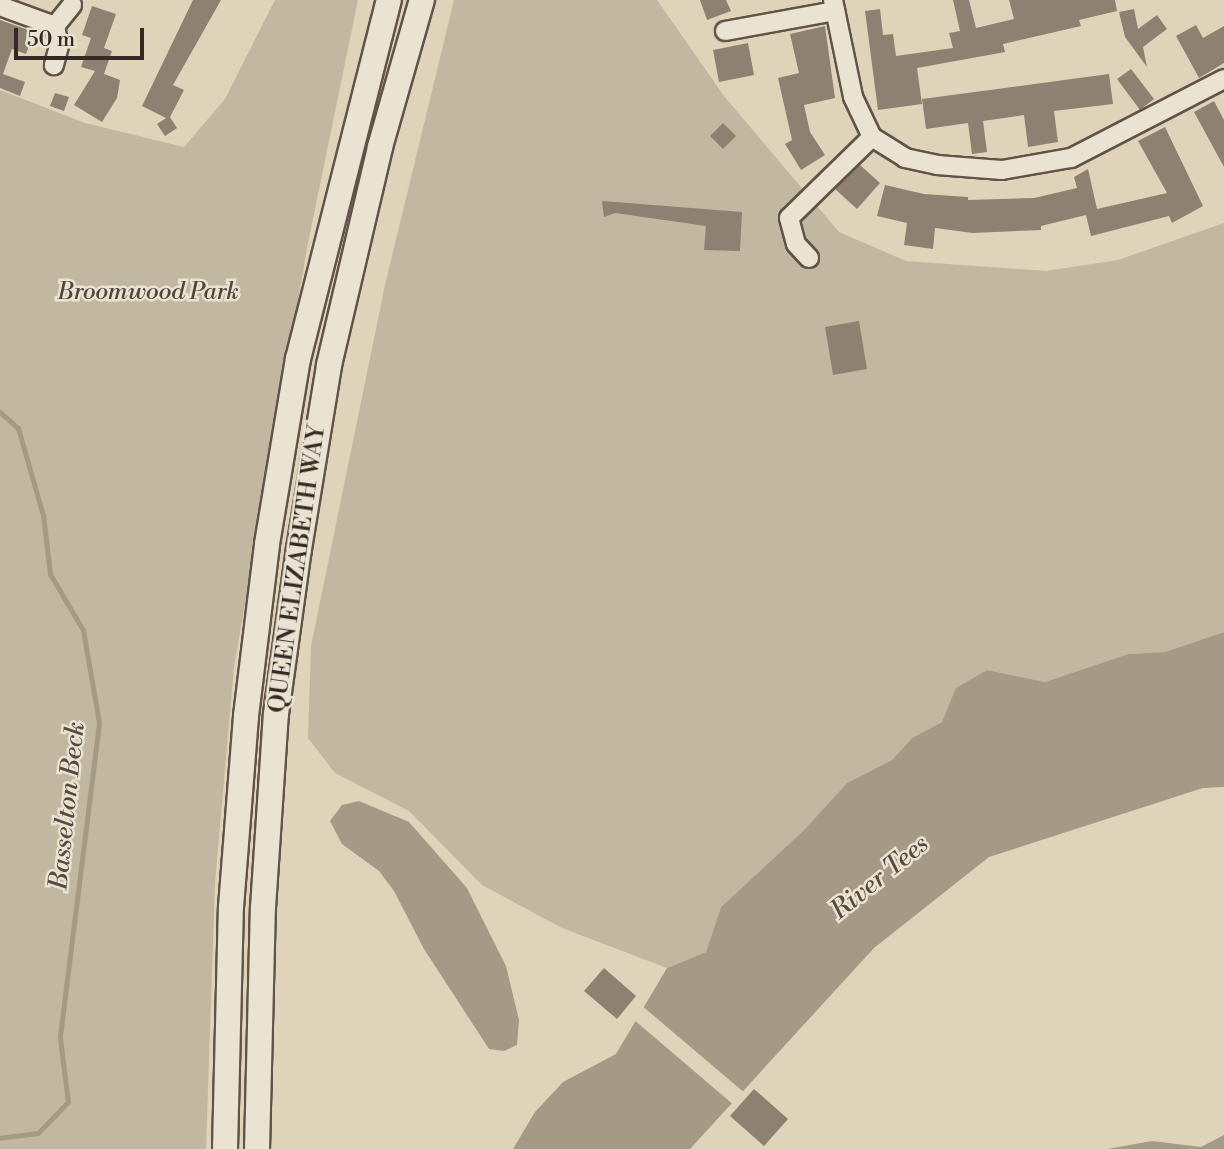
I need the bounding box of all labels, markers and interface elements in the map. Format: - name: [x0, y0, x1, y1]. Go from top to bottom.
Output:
- scale bar: [18, 14, 147, 58]
- text: 50 m: [27, 27, 75, 53]
- park label: Broomwood Park: [57, 279, 239, 307]
- street label: QUEEN ELIZABETH WAY: [263, 423, 333, 715]
- water label: Basselton Beck: [44, 720, 92, 892]
- water label: River Tees: [825, 829, 935, 927]

